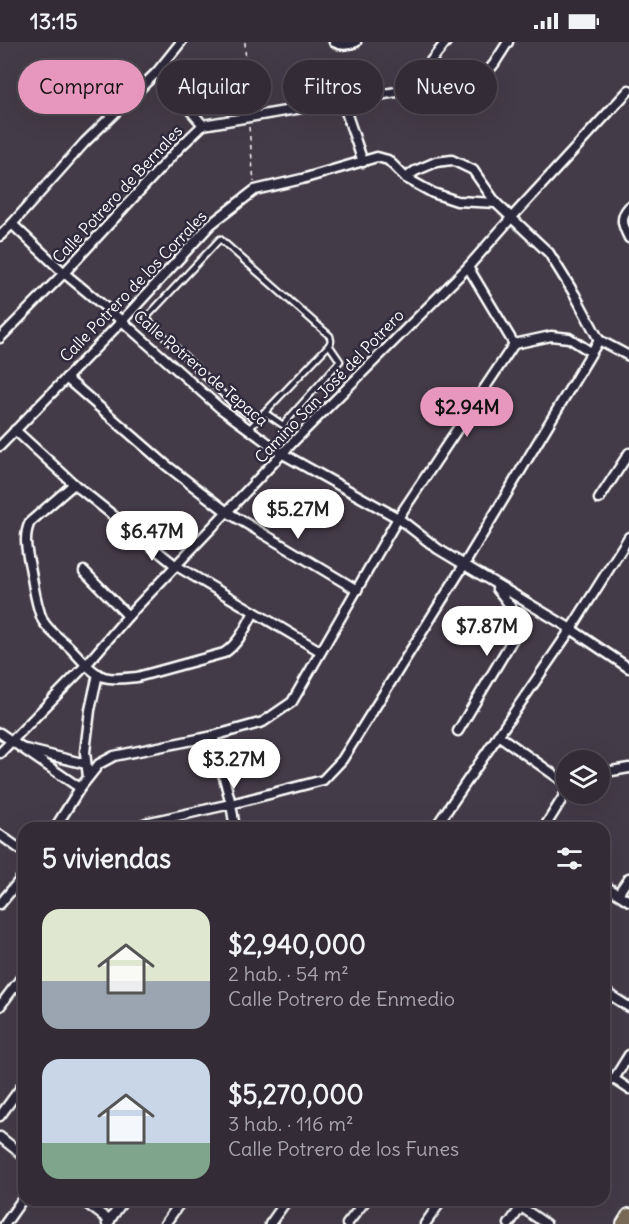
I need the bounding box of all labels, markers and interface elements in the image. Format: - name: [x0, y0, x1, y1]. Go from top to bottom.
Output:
- text: 13:15: [30, 7, 78, 35]
- chip: Comprar: [18, 60, 145, 114]
- chip: Alquilar: [157, 60, 271, 114]
- chip: Filtros: [283, 60, 383, 114]
- chip: Nuevo: [395, 60, 497, 114]
- street label: Calle Potrero de Bernales: [48, 121, 186, 267]
- street label: Calle Potrero de los Corrales: [55, 206, 211, 366]
- street label: Camino San José del Potrero: [250, 305, 408, 467]
- street label: Calle Potrero de Tepaca: [130, 306, 272, 430]
- pin: $2.94M: [418, 387, 516, 438]
- text: $2.94M: [434, 394, 500, 419]
- pin: $5.27M: [249, 489, 347, 540]
- text: $5.27M: [266, 496, 330, 521]
- pin: $6.47M: [103, 511, 201, 562]
- text: $6.47M: [120, 518, 184, 543]
- pin: $7.87M: [438, 606, 536, 657]
- text: $7.87M: [456, 613, 518, 638]
- pin: $3.27M: [185, 739, 283, 790]
- text: $3.27M: [202, 746, 266, 771]
- map controls: [556, 750, 610, 804]
- button: layers: [556, 750, 610, 804]
- text: 5 viviendas: [42, 842, 171, 875]
- icon: filters: [553, 842, 586, 875]
- text: $2,940,000: [228, 928, 366, 961]
- icon: home: [90, 933, 162, 1005]
- text: 2 hab. · 54 m²: [228, 961, 349, 986]
- text: Calle Potrero de Enmedio: [228, 986, 455, 1011]
- text: $5,270,000: [228, 1078, 364, 1111]
- icon: home: [90, 1083, 162, 1155]
- text: 3 hab. · 116 m²: [228, 1111, 353, 1136]
- text: Calle Potrero de los Funes: [228, 1136, 459, 1161]

